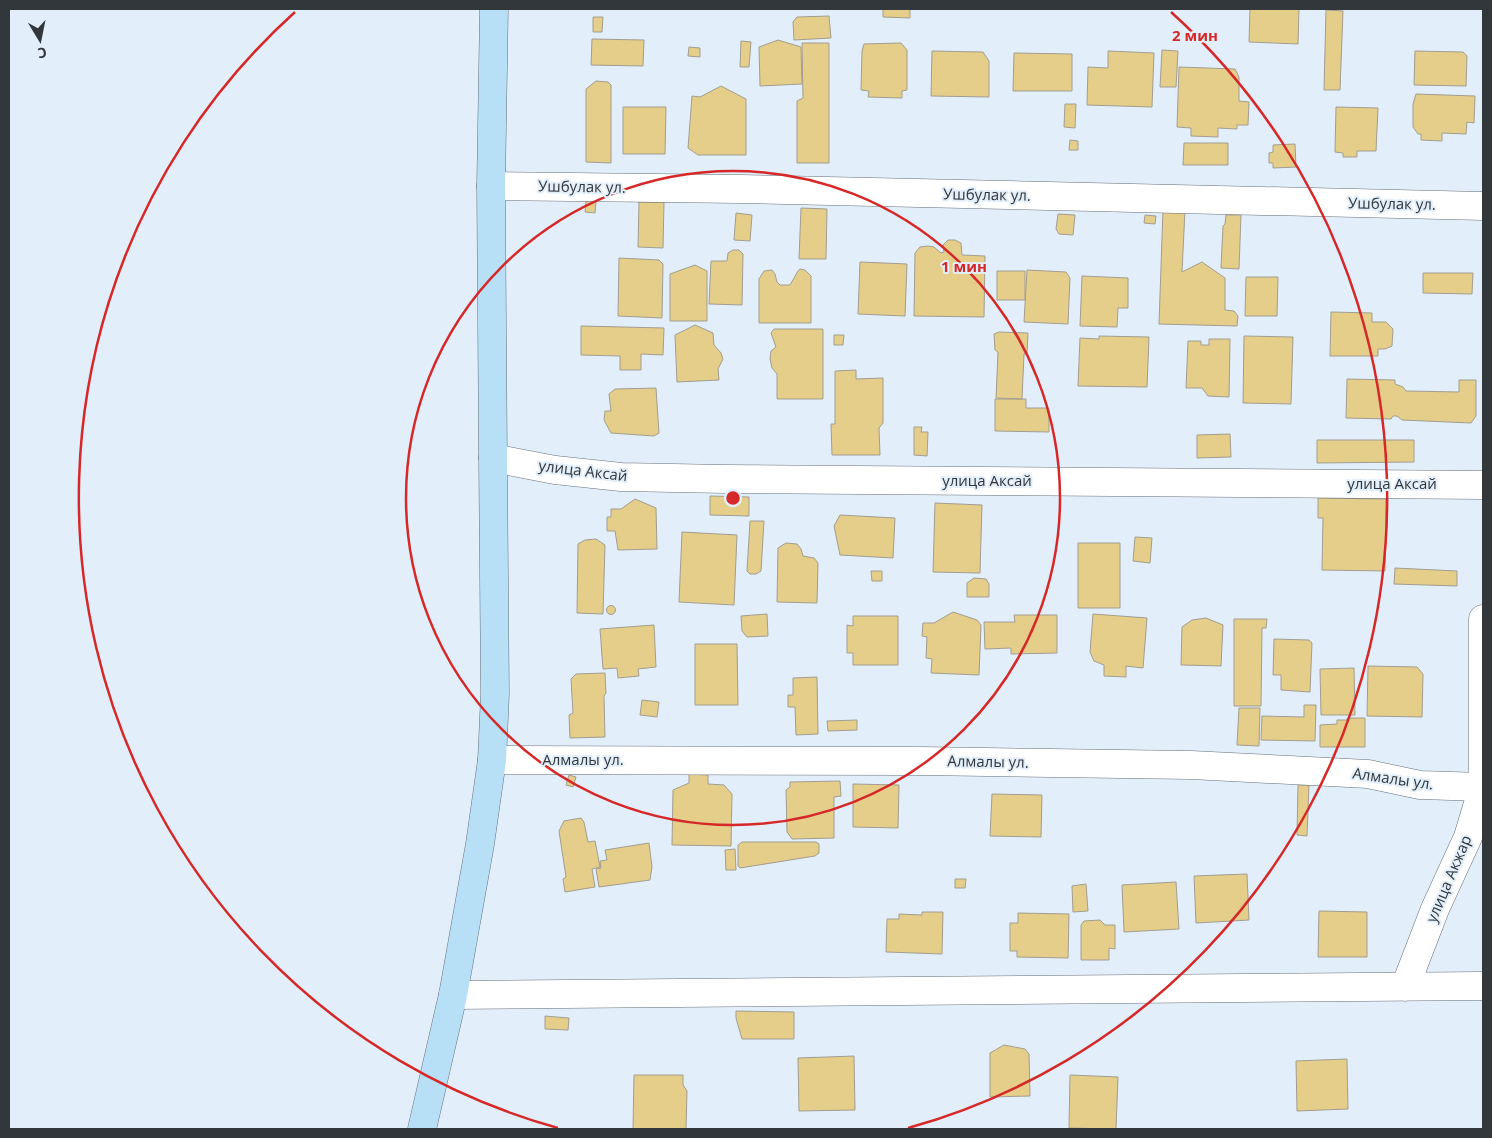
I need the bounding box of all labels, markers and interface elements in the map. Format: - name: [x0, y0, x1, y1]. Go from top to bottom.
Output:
- north arrow: [15, 15, 65, 65]
- text: 2 мин: [1172, 25, 1218, 45]
- text: С: [36, 43, 48, 63]
- street label: Ушбулак ул.: [538, 175, 626, 197]
- street label: Ушбулак ул.: [943, 183, 1031, 205]
- street label: Ушбулак ул.: [1348, 192, 1436, 214]
- text: 1 мин: [941, 256, 987, 276]
- street label: улица Аксай: [537, 455, 629, 485]
- street label: улица Аксай: [942, 470, 1032, 490]
- street label: улица Аксай: [1347, 473, 1437, 493]
- centre of rings: [724, 489, 742, 507]
- street label: Алмалы ул.: [542, 749, 624, 769]
- street label: Алмалы ул.: [947, 750, 1029, 772]
- street label: Алмалы ул.: [1351, 762, 1435, 794]
- street label: улица Акжар: [1421, 832, 1475, 925]

